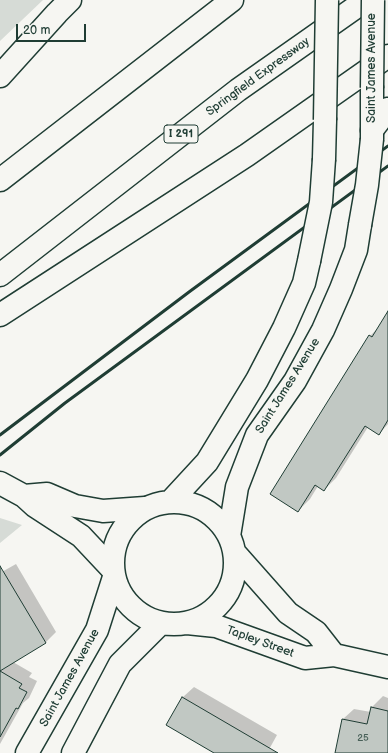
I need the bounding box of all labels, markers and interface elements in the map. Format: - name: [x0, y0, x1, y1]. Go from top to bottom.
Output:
- street label: Saint James Avenue: [365, 13, 379, 123]
- scale bar: [18, 16, 88, 42]
- text: 20 m: [23, 23, 50, 38]
- street label: Springfield Expressway: [203, 35, 313, 119]
- road number: I 291: [164, 125, 198, 143]
- street label: Saint James Avenue: [253, 336, 323, 436]
- street label: Tapley Street: [224, 623, 296, 661]
- street label: Saint James Avenue: [37, 626, 103, 730]
- house number: 25: [357, 732, 369, 744]

